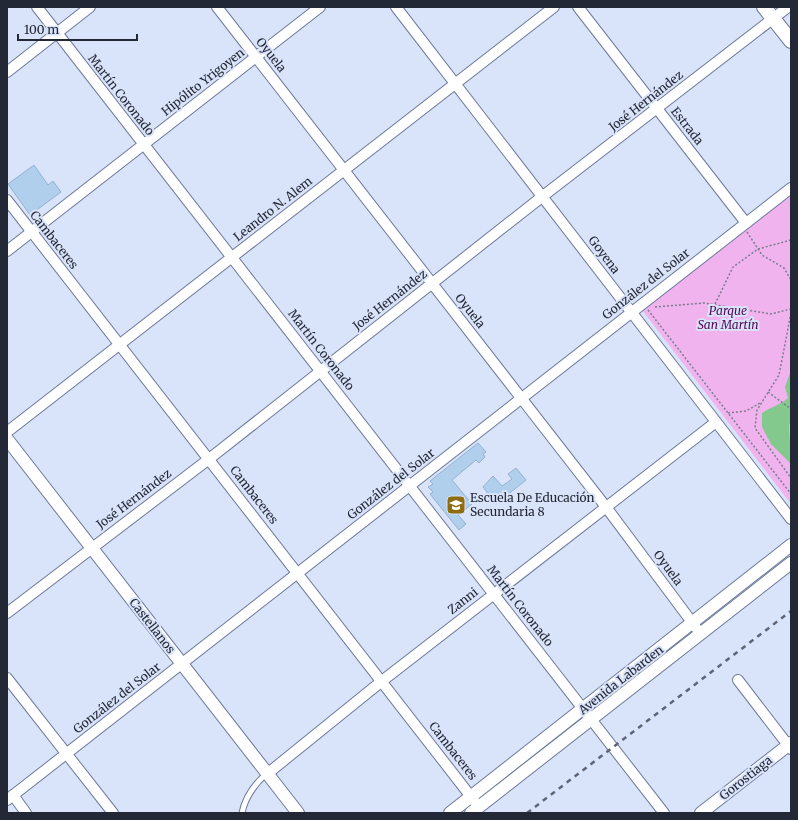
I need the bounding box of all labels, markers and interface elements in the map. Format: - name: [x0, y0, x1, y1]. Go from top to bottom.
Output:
- scale bar: [18, 16, 137, 42]
- text: 100 m: [24, 22, 59, 37]
- street label: Oyuela: [253, 34, 290, 75]
- street label: Hipólito Yrigoyen: [158, 45, 247, 119]
- street label: Martín Coronado: [85, 51, 158, 138]
- street label: José Hernández: [605, 67, 686, 135]
- street label: Estrada: [668, 104, 707, 148]
- street label: Leandro N. Alem: [230, 173, 315, 244]
- street label: Cambaceres: [27, 208, 82, 272]
- street label: Goyena: [585, 233, 624, 277]
- street label: González del Solar: [599, 245, 693, 322]
- street label: José Hernández: [349, 266, 430, 334]
- street label: Oyuela: [452, 290, 489, 331]
- park label: Parque San Martín: [697, 303, 759, 332]
- street label: Martín Coronado: [285, 306, 358, 393]
- street label: González del Solar: [344, 445, 438, 522]
- street label: Cambaceres: [227, 463, 282, 527]
- street label: José Hernández: [93, 465, 174, 532]
- place label: Escuela De Educación Secundaria 8: [470, 490, 595, 519]
- school or university icon: Escuela De Educación Secundaria 8: [445, 494, 467, 516]
- street label: Oyuela: [651, 547, 687, 589]
- street label: Martín Coronado: [484, 562, 557, 649]
- street label: Zanni: [445, 584, 481, 617]
- street label: Castellanos: [126, 595, 179, 656]
- street label: Avenida Labarden: [574, 642, 666, 718]
- street label: González del Solar: [70, 659, 164, 736]
- street label: Cambaceres: [426, 719, 481, 783]
- street label: Gorostiaga: [716, 752, 775, 803]

